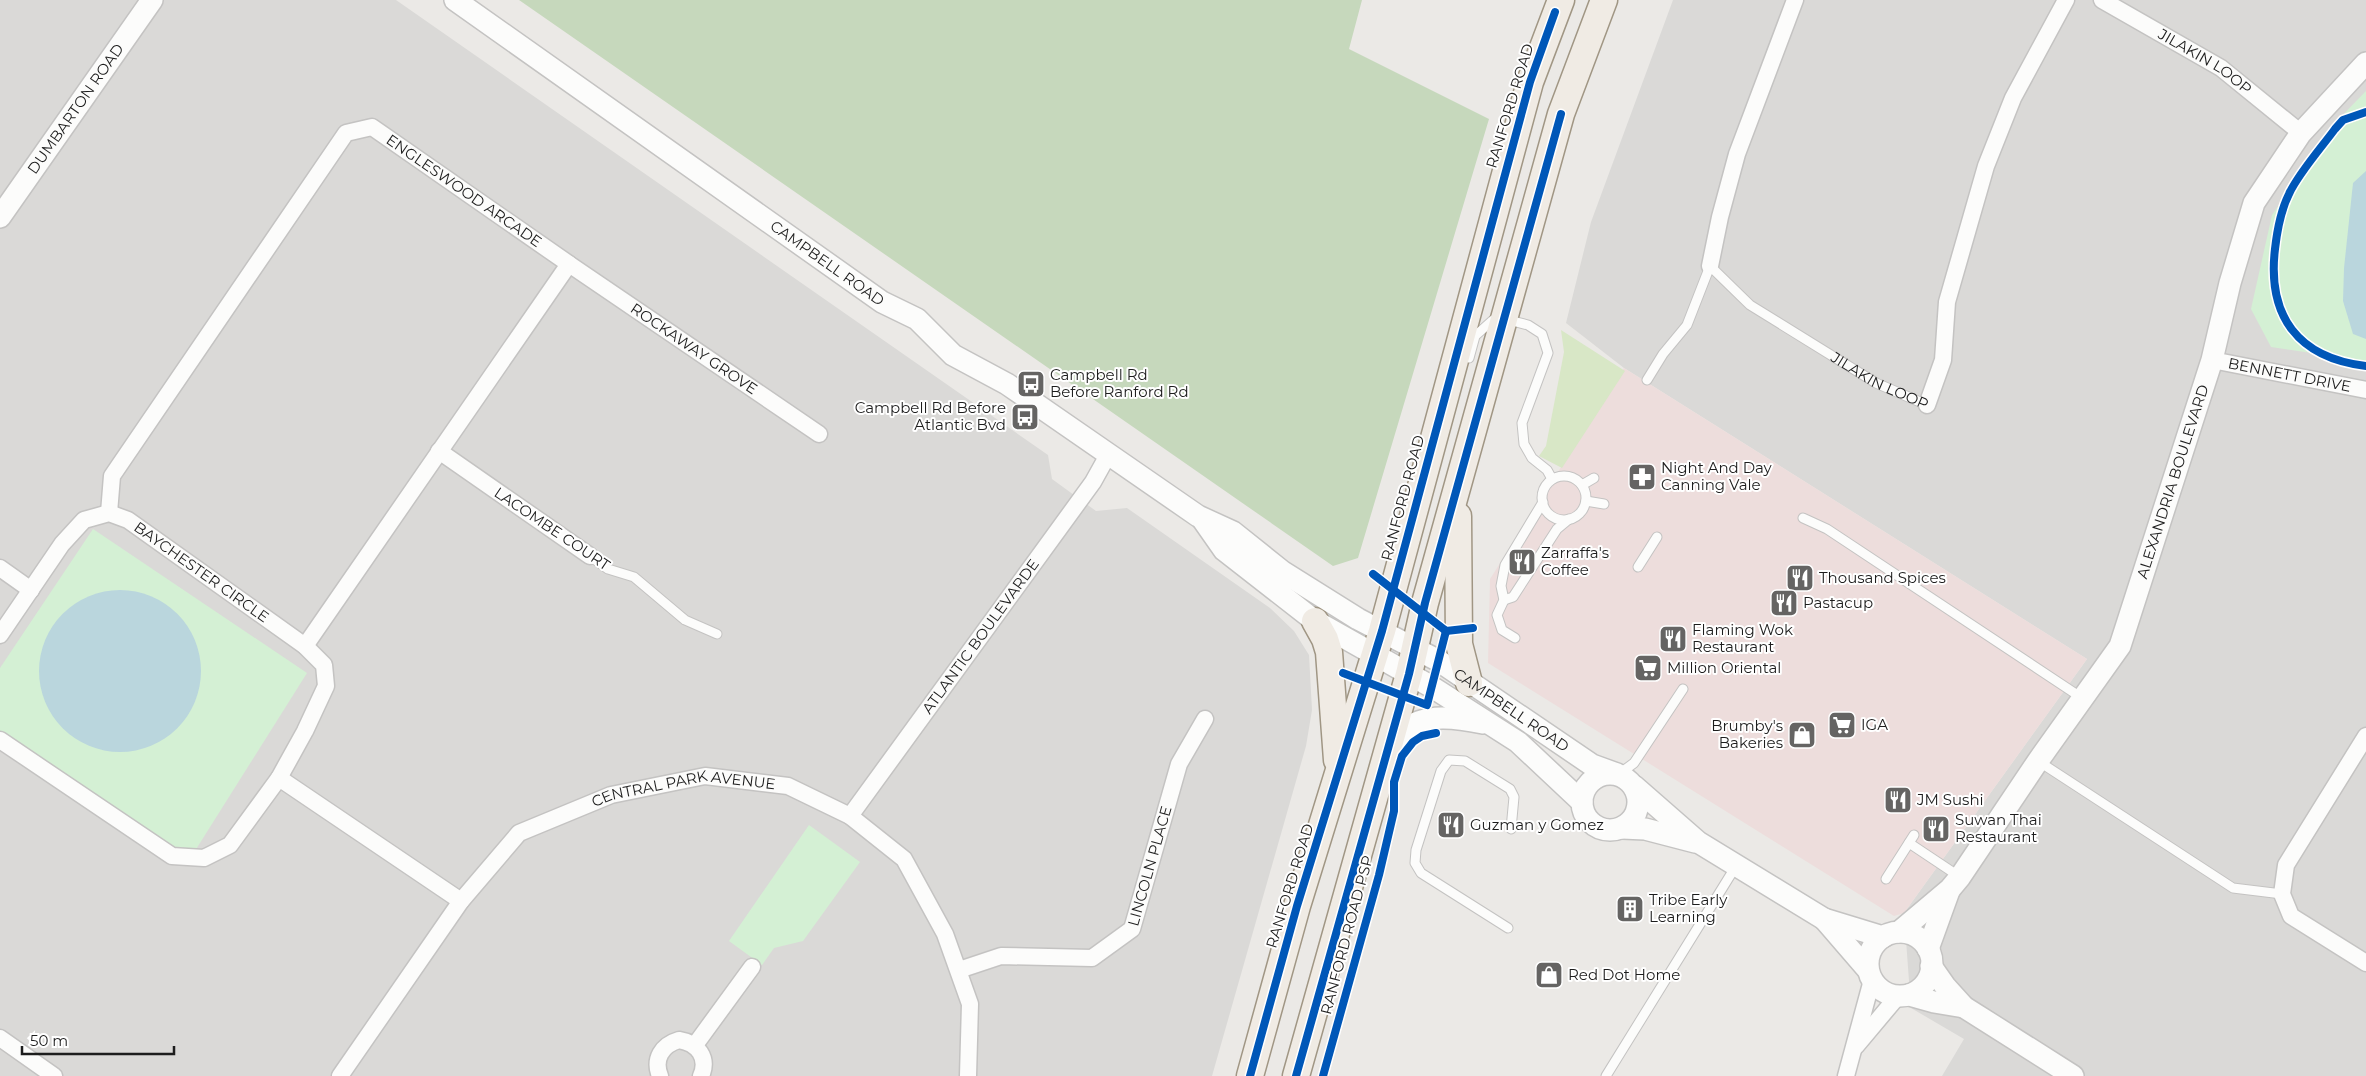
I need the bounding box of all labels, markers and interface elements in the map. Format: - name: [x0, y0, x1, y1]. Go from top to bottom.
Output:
- street label: JILAKIN LOOP: [2154, 24, 2256, 98]
- street label: DUMBARTON ROAD: [23, 40, 128, 178]
- street label: RANFORD ROAD: [1482, 41, 1538, 170]
- street label: ENGLESWOOD ARCADE: [383, 130, 546, 251]
- street label: CAMPBELL ROAD: [767, 216, 888, 310]
- street label: ROCKAWAY GROVE: [627, 299, 761, 398]
- street label: JILAKIN LOOP: [1827, 347, 1932, 414]
- street label: BENNETT DRIVE: [2226, 353, 2353, 396]
- place label: Campbell Rd Before Ranford Rd: [1050, 365, 1189, 401]
- bus stop icon: Campbell Rd Before Ranford Rd: [1016, 369, 1046, 399]
- street label: ALEXANDRIA BOULEVARD: [2132, 382, 2212, 581]
- place label: Campbell Rd Before Atlantic Bvd: [855, 398, 1006, 434]
- bus stop icon: Campbell Rd Before Atlantic Bvd: [1010, 402, 1040, 432]
- street label: RANFORD ROAD: [1377, 433, 1428, 563]
- place label: Night And Day Canning Vale: [1661, 458, 1773, 494]
- pharmacy icon: Night And Day Canning Vale: [1627, 462, 1657, 492]
- street label: LACOMBE COURT: [491, 483, 614, 575]
- street label: BAYCHESTER CIRCLE: [130, 517, 273, 626]
- place label: Zarraffa's Coffee: [1541, 543, 1609, 579]
- restaurant icon: Zarraffa's Coffee: [1507, 547, 1537, 577]
- street label: ATLANTIC BOULEVARDE: [918, 555, 1043, 717]
- restaurant icon: Thousand Spices: [1785, 563, 1815, 593]
- place label: Thousand Spices: [1819, 568, 1946, 587]
- restaurant icon: Pastacup: [1769, 588, 1799, 618]
- place label: Pastacup: [1803, 593, 1873, 612]
- place label: Flaming Wok Restaurant: [1692, 620, 1793, 656]
- restaurant icon: Flaming Wok Restaurant: [1658, 624, 1688, 654]
- supermarket icon: Million Oriental: [1633, 653, 1663, 683]
- place label: Million Oriental: [1667, 658, 1781, 677]
- street label: CAMPBELL ROAD: [1450, 664, 1573, 756]
- supermarket icon: IGA: [1827, 710, 1857, 740]
- place label: IGA: [1861, 715, 1888, 734]
- place label: Brumby's Bakeries: [1711, 716, 1783, 752]
- shop icon: Brumby's Bakeries: [1787, 720, 1817, 750]
- street label: CENTRAL PARK AVENUE: [589, 766, 777, 811]
- restaurant icon: JM Sushi: [1883, 785, 1913, 815]
- place label: JM Sushi: [1916, 790, 1984, 809]
- street label: LINCOLN PLACE: [1123, 804, 1176, 928]
- restaurant icon: Guzman y Gomez: [1436, 810, 1466, 840]
- place label: Suwan Thai Restaurant: [1955, 810, 2042, 846]
- restaurant icon: Suwan Thai Restaurant: [1921, 814, 1951, 844]
- place label: Guzman y Gomez: [1470, 815, 1604, 834]
- street label: RANFORD ROAD: [1262, 821, 1318, 950]
- street label: RANFORD ROAD PSP: [1316, 853, 1377, 1017]
- place label: Tribe Early Learning: [1649, 890, 1728, 926]
- building icon: Tribe Early Learning: [1615, 894, 1645, 924]
- shop icon: Red Dot Home: [1534, 960, 1564, 990]
- place label: Red Dot Home: [1568, 965, 1680, 984]
- scale bar: [22, 1024, 175, 1056]
- text: 50 m: [30, 1031, 68, 1050]

